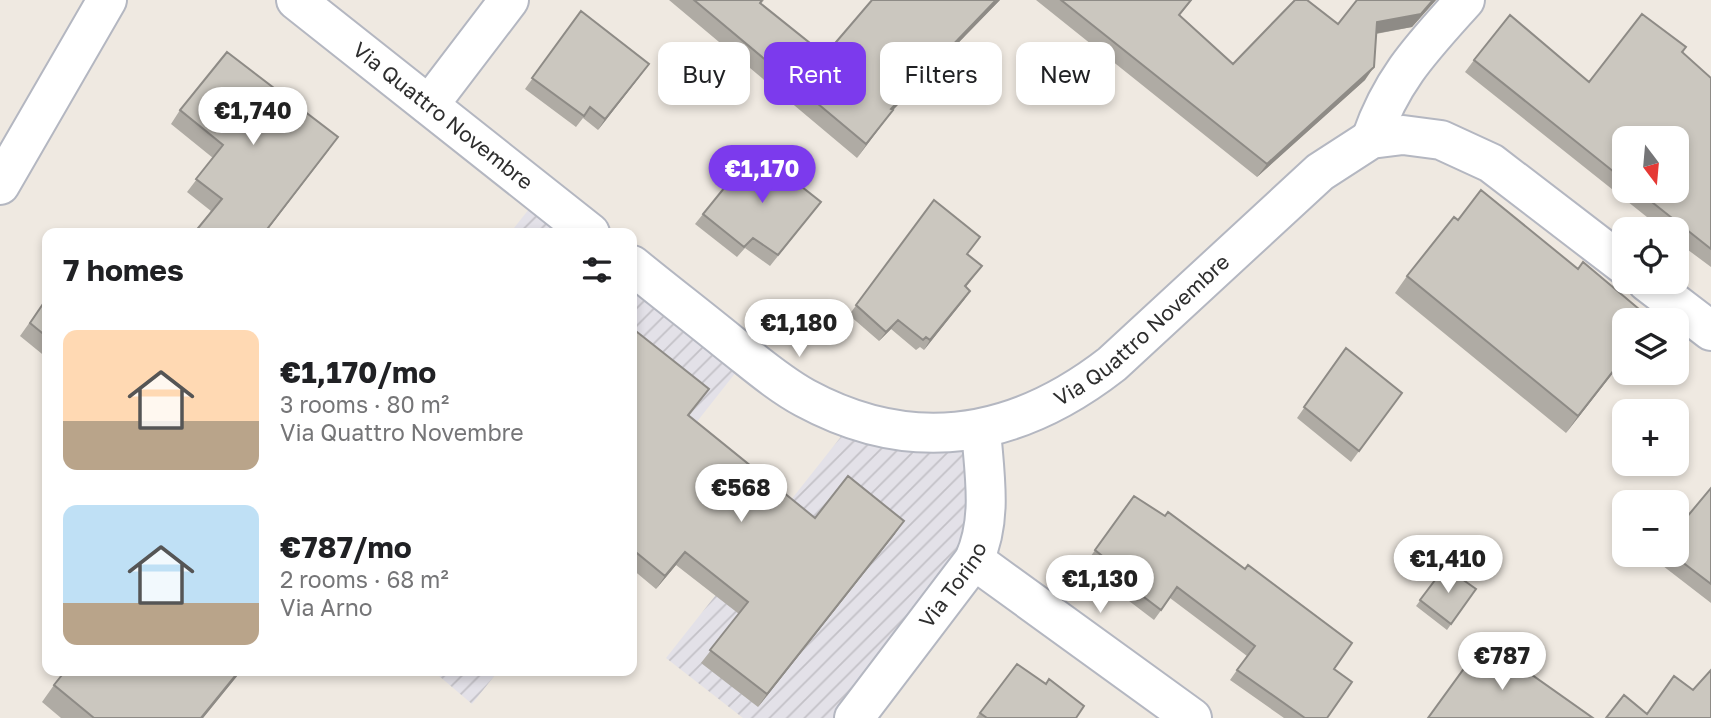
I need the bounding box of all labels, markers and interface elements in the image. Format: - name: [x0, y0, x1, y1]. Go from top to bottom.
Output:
- street label: Via Quattro Novembre: [348, 36, 538, 195]
- chip: Buy: [658, 42, 750, 105]
- chip: Rent: [764, 42, 866, 105]
- chip: Filters: [880, 42, 1002, 105]
- chip: New: [1016, 42, 1115, 105]
- pin: €1,740: [196, 88, 310, 147]
- text: €1,740: [214, 96, 292, 124]
- north arrow: [1612, 126, 1689, 203]
- map controls: [1612, 126, 1689, 567]
- pin: €1,170: [705, 146, 819, 205]
- text: €1,170: [725, 154, 799, 182]
- button: locate: [1612, 217, 1689, 294]
- street label: Via Quattro Novembre: [1049, 248, 1234, 411]
- icon: filters: [578, 251, 616, 289]
- text: 7 homes: [63, 252, 184, 288]
- pin: €1,180: [742, 300, 856, 359]
- text: €1,180: [761, 308, 837, 336]
- button: layers: [1612, 308, 1689, 385]
- text: €1,170/mo: [280, 354, 436, 390]
- icon: home: [119, 358, 203, 442]
- text: 3 rooms · 80 m²: [280, 390, 449, 418]
- button: +: [1612, 399, 1689, 476]
- text: Via Quattro Novembre: [280, 418, 524, 446]
- pin: €568: [700, 464, 782, 524]
- text: €568: [711, 473, 771, 501]
- button: −: [1612, 490, 1689, 567]
- text: €787/mo: [280, 529, 412, 565]
- icon: home: [119, 533, 203, 617]
- pin: €1,410: [1391, 536, 1505, 595]
- street label: Via Torino: [913, 539, 992, 633]
- text: €1,410: [1410, 544, 1486, 572]
- pin: €1,130: [1043, 556, 1157, 615]
- text: €1,130: [1062, 564, 1138, 592]
- text: 2 rooms · 68 m²: [280, 565, 449, 593]
- text: Via Arno: [280, 593, 373, 621]
- pin: €787: [1461, 632, 1543, 692]
- text: €787: [1474, 641, 1530, 669]

